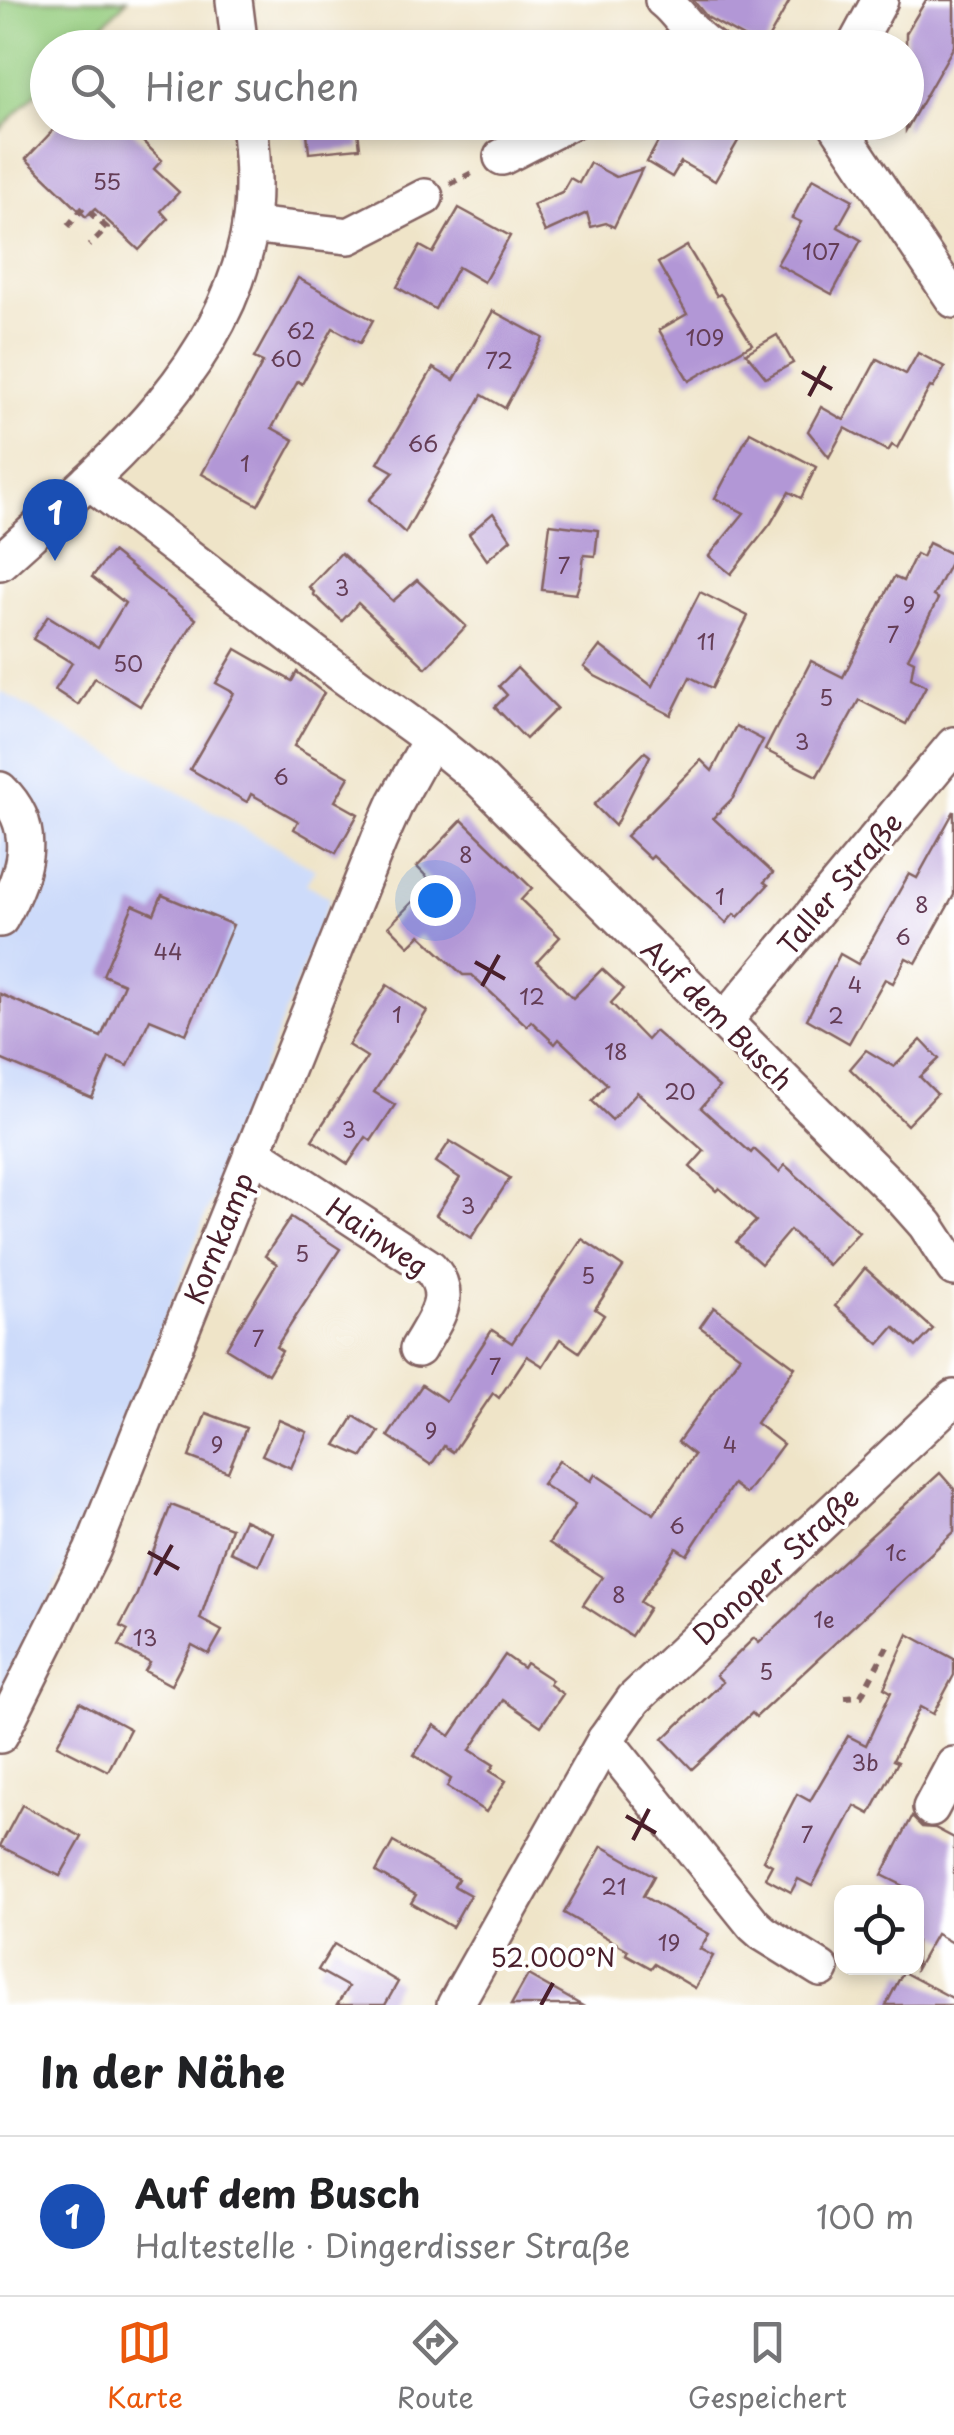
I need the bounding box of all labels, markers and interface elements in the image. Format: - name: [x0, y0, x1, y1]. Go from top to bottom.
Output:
- search box: [30, 30, 924, 140]
- text: Hier suchen: [145, 57, 359, 114]
- icon: search: [65, 58, 120, 113]
- house number: 55: [93, 164, 121, 197]
- house number: 107: [802, 234, 840, 267]
- house number: 62: [287, 313, 315, 346]
- house number: 109: [686, 320, 724, 353]
- house number: 60: [270, 341, 302, 374]
- house number: 72: [485, 343, 513, 376]
- house number: 66: [408, 426, 438, 459]
- house number: 1: [240, 446, 250, 479]
- pin: 1: [22, 478, 88, 561]
- house number: 7: [558, 548, 570, 581]
- house number: 3: [335, 570, 349, 603]
- house number: 9: [903, 587, 915, 620]
- house number: 7: [887, 617, 899, 650]
- house number: 11: [697, 624, 715, 657]
- house number: 50: [113, 646, 143, 679]
- house number: 5: [819, 680, 833, 713]
- house number: 3: [795, 724, 809, 757]
- house number: 6: [273, 759, 289, 792]
- street label: Taller Straße: [766, 802, 912, 964]
- house number: 8: [459, 837, 473, 870]
- your location: [410, 875, 461, 926]
- house number: 1: [715, 879, 725, 912]
- house number: 8: [915, 887, 929, 920]
- house number: 6: [895, 919, 911, 952]
- street label: Auf dem Busch: [632, 928, 804, 1100]
- house number: 44: [153, 934, 183, 967]
- house number: 4: [848, 967, 862, 1000]
- house number: 12: [519, 979, 545, 1012]
- house number: 1: [392, 997, 402, 1030]
- house number: 2: [828, 998, 844, 1031]
- house number: 18: [604, 1034, 628, 1067]
- house number: 20: [664, 1074, 696, 1107]
- house number: 3: [342, 1112, 356, 1145]
- street label: Kornkamp: [172, 1165, 264, 1311]
- street label: Hainweg: [318, 1186, 438, 1286]
- house number: 3: [461, 1188, 475, 1221]
- house number: 5: [295, 1236, 309, 1269]
- house number: 5: [581, 1258, 595, 1291]
- house number: 7: [252, 1321, 264, 1354]
- house number: 7: [489, 1349, 501, 1382]
- house number: 9: [425, 1413, 437, 1446]
- house number: 9: [211, 1427, 223, 1460]
- house number: 4: [723, 1427, 737, 1460]
- street label: Donoper Straße: [682, 1476, 868, 1654]
- house number: 6: [669, 1508, 685, 1541]
- house number: 1c: [885, 1535, 907, 1568]
- house number: 8: [612, 1577, 626, 1610]
- house number: 1e: [813, 1602, 835, 1635]
- house number: 13: [133, 1620, 157, 1653]
- house number: 5: [759, 1654, 773, 1687]
- house number: 3b: [851, 1745, 879, 1778]
- house number: 7: [801, 1817, 813, 1850]
- house number: 21: [601, 1869, 627, 1902]
- map controls: [834, 1885, 924, 1975]
- button: locate: [834, 1885, 924, 1975]
- house number: 19: [658, 1925, 680, 1958]
- text: 52.000°N: [491, 1938, 615, 1976]
- text: In der Nähe: [40, 2039, 285, 2102]
- text: Auf dem Busch: [135, 2164, 421, 2221]
- text: 1: [65, 2192, 80, 2240]
- text: 100 m: [816, 2192, 914, 2240]
- text: Haltestelle · Dingerdisser Straße: [135, 2221, 630, 2269]
- tab: Karte: [107, 2315, 183, 2418]
- tab: Route: [397, 2315, 474, 2418]
- tab: Gespeichert: [688, 2315, 847, 2418]

